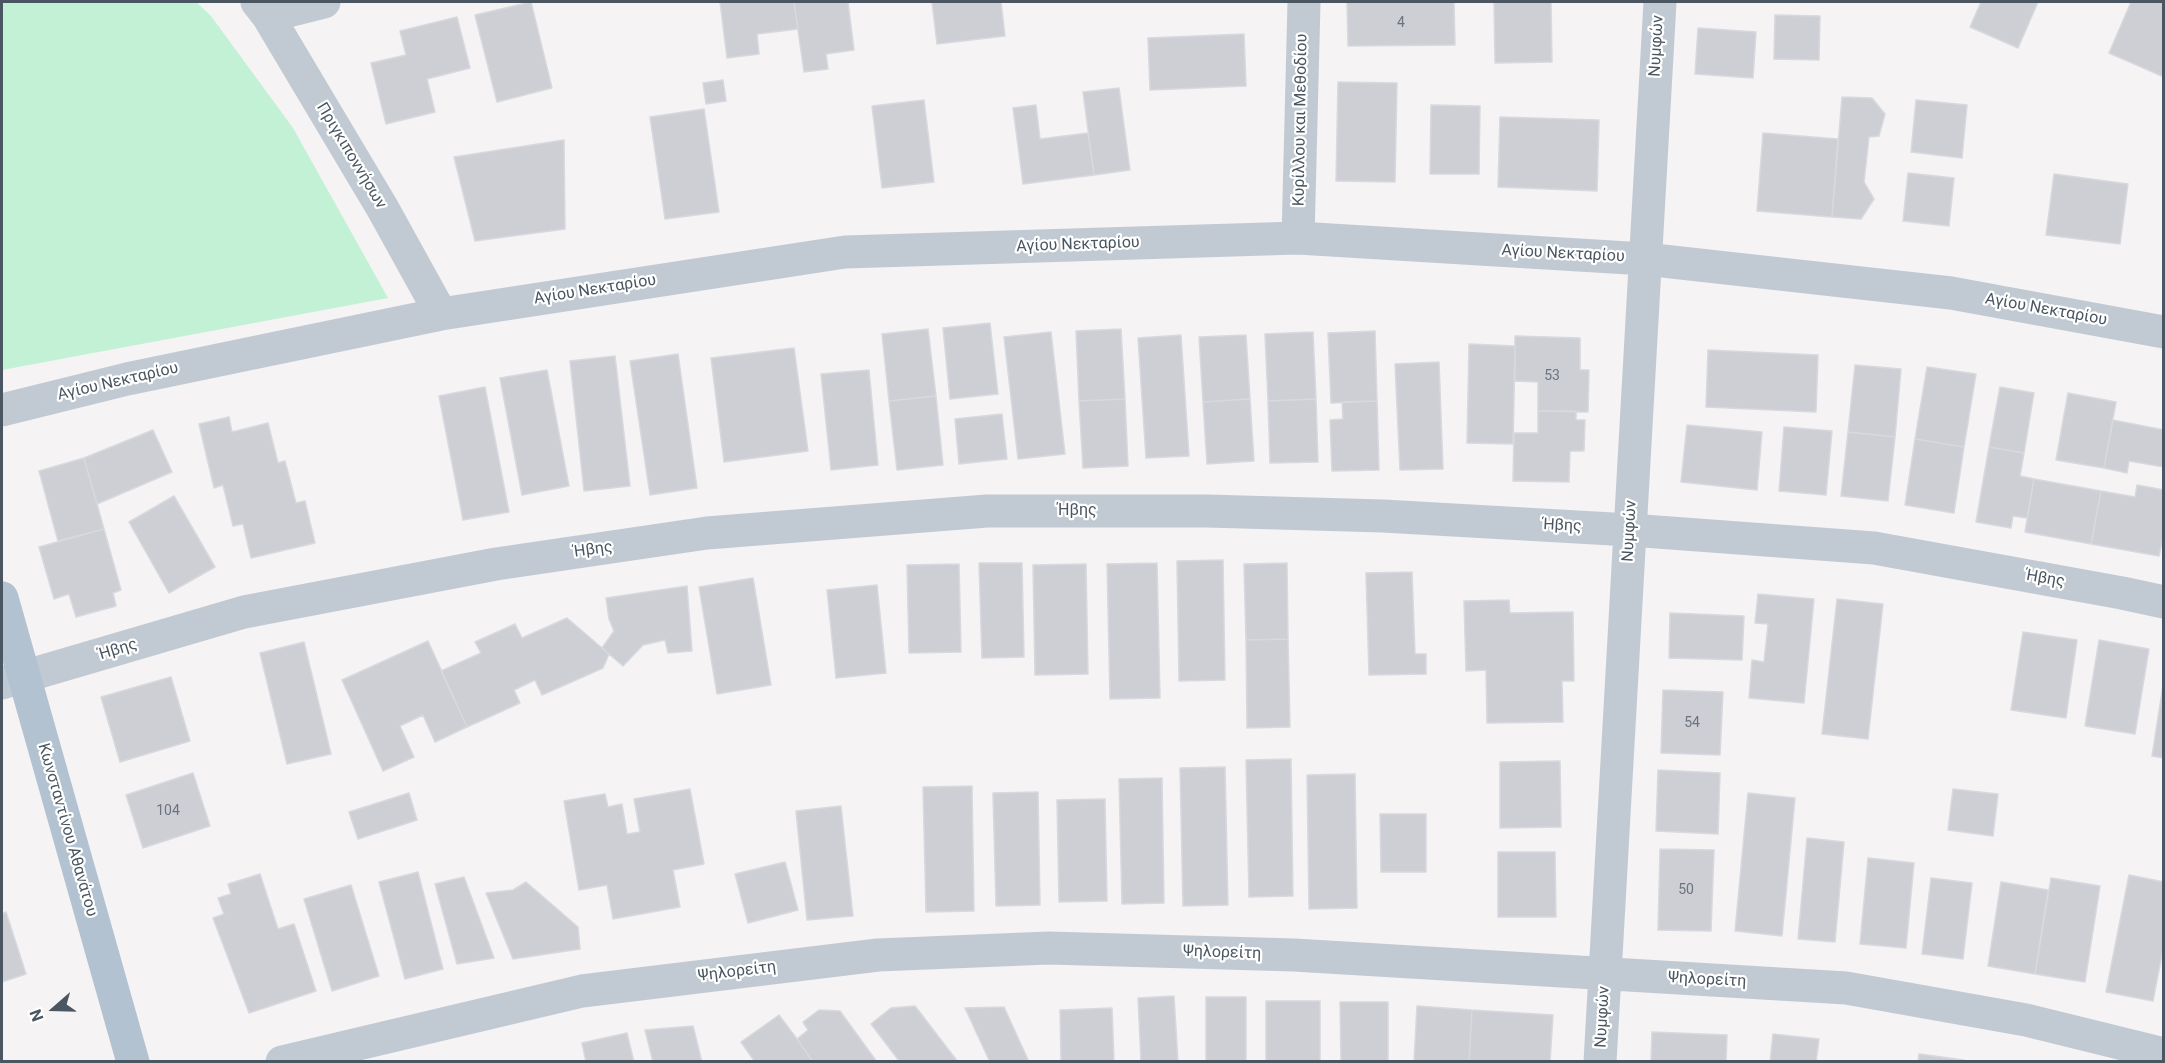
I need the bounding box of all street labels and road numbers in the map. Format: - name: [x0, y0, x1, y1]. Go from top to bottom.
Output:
- street label: Νυμφών: [1646, 15, 1668, 77]
- street label: Κυρίλλου και Μεθοδίου: [1290, 34, 1312, 206]
- street label: Πριγκιποννήσων: [312, 99, 390, 213]
- street label: Αγίου Νεκταρίου: [1016, 233, 1140, 257]
- street label: Αγίου Νεκταρίου: [1501, 241, 1625, 267]
- street label: Αγίου Νεκταρίου: [533, 271, 657, 309]
- street label: Αγίου Νεκταρίου: [1984, 290, 2108, 330]
- street label: Αγίου Νεκταρίου: [56, 359, 180, 405]
- street label: Νυμφών: [1619, 500, 1641, 562]
- street label: Ήβης: [1057, 501, 1097, 521]
- street label: Ήβης: [1542, 515, 1582, 537]
- street label: Ήβης: [572, 538, 614, 562]
- street label: Ήβης: [2024, 566, 2066, 592]
- street label: Ήβης: [96, 635, 140, 665]
- street label: Κωνσταντίνου Αθανάτου: [33, 741, 101, 919]
- street label: Ψηλορείτη: [1182, 942, 1262, 964]
- street label: Ψηλορείτη: [697, 958, 777, 986]
- street label: Ψηλορείτη: [1667, 968, 1747, 992]
- street label: Νυμφών: [1592, 986, 1614, 1048]

